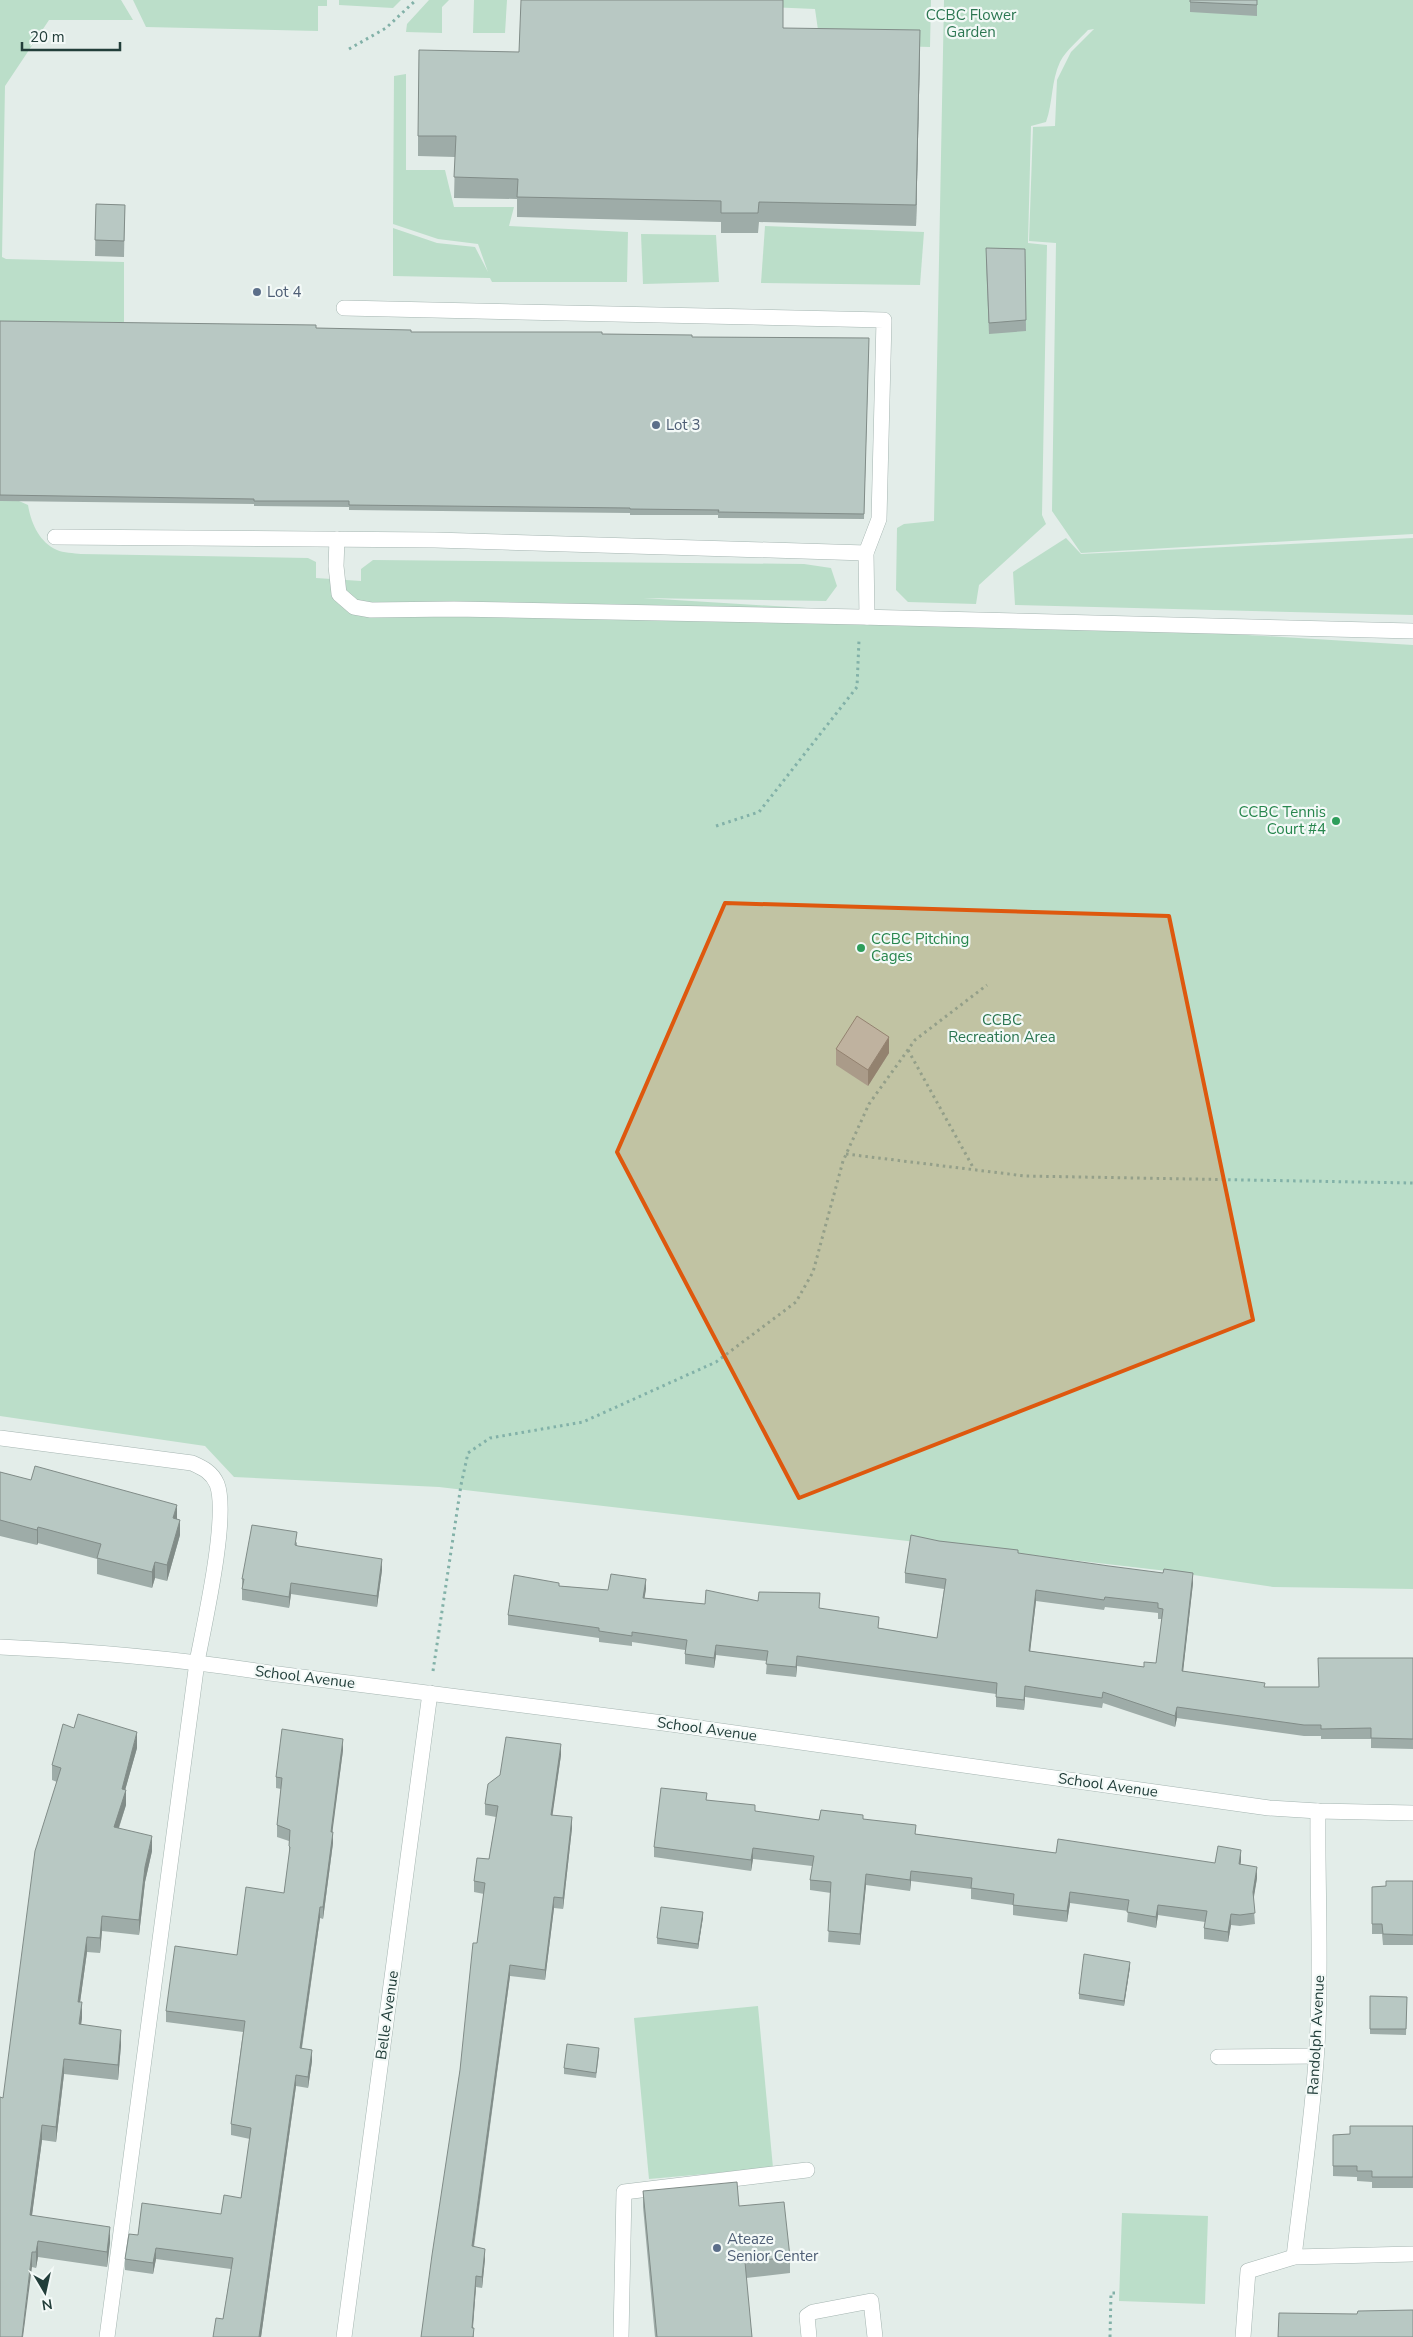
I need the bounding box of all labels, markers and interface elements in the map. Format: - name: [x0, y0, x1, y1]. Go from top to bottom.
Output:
- park label: CCBC Flower Garden: [926, 5, 1017, 42]
- scale bar: [22, 20, 120, 52]
- text: 20 m: [30, 27, 65, 47]
- place label: Lot 4: [267, 282, 301, 302]
- marker: Lot 4: [251, 286, 263, 298]
- place label: Lot 3: [666, 415, 700, 435]
- marker: Lot 3: [650, 419, 662, 431]
- place label: CCBC Tennis Court #4: [1238, 802, 1326, 839]
- marker: CCBC Tennis Court #4: [1330, 815, 1342, 827]
- place label: CCBC Pitching Cages: [871, 929, 969, 966]
- marker: CCBC Pitching Cages: [855, 942, 867, 954]
- park label: CCBC Recreation Area: [948, 1010, 1056, 1047]
- street label: School Avenue: [254, 1661, 356, 1693]
- street label: School Avenue: [656, 1712, 758, 1746]
- street label: School Avenue: [1057, 1768, 1159, 1802]
- street label: Belle Avenue: [371, 1969, 403, 2061]
- street label: Randolph Avenue: [1303, 1974, 1329, 2096]
- place label: Ateaze Senior Center: [727, 2229, 819, 2266]
- marker: Ateaze Senior Center: [711, 2242, 723, 2254]
- north arrow: [20, 2267, 70, 2317]
- text: N: [40, 2294, 54, 2315]

